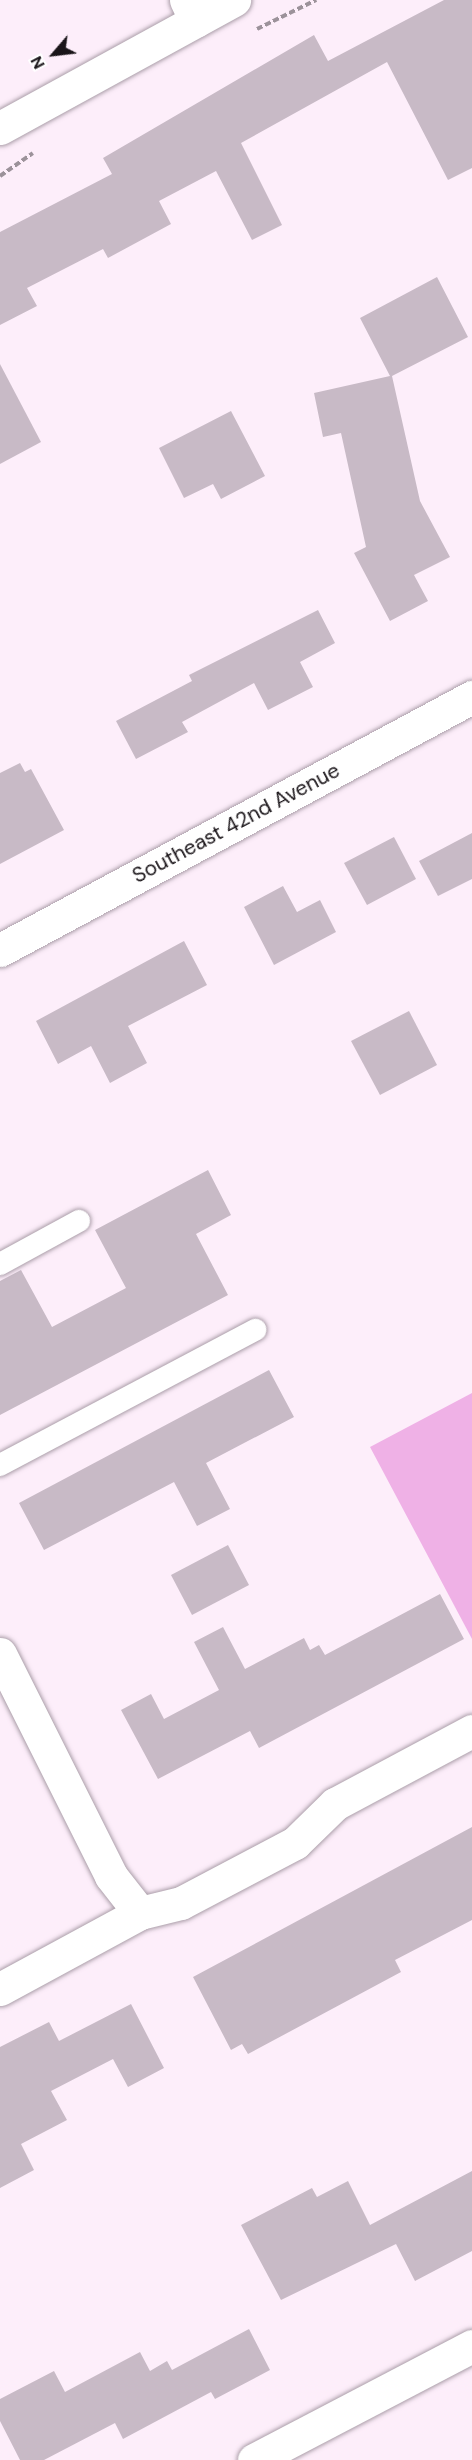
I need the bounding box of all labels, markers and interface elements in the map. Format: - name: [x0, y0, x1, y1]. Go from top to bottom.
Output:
- north arrow: [24, 24, 84, 84]
- text: N: [26, 53, 50, 73]
- street label: Southeast 42nd Avenue: [128, 758, 344, 888]

